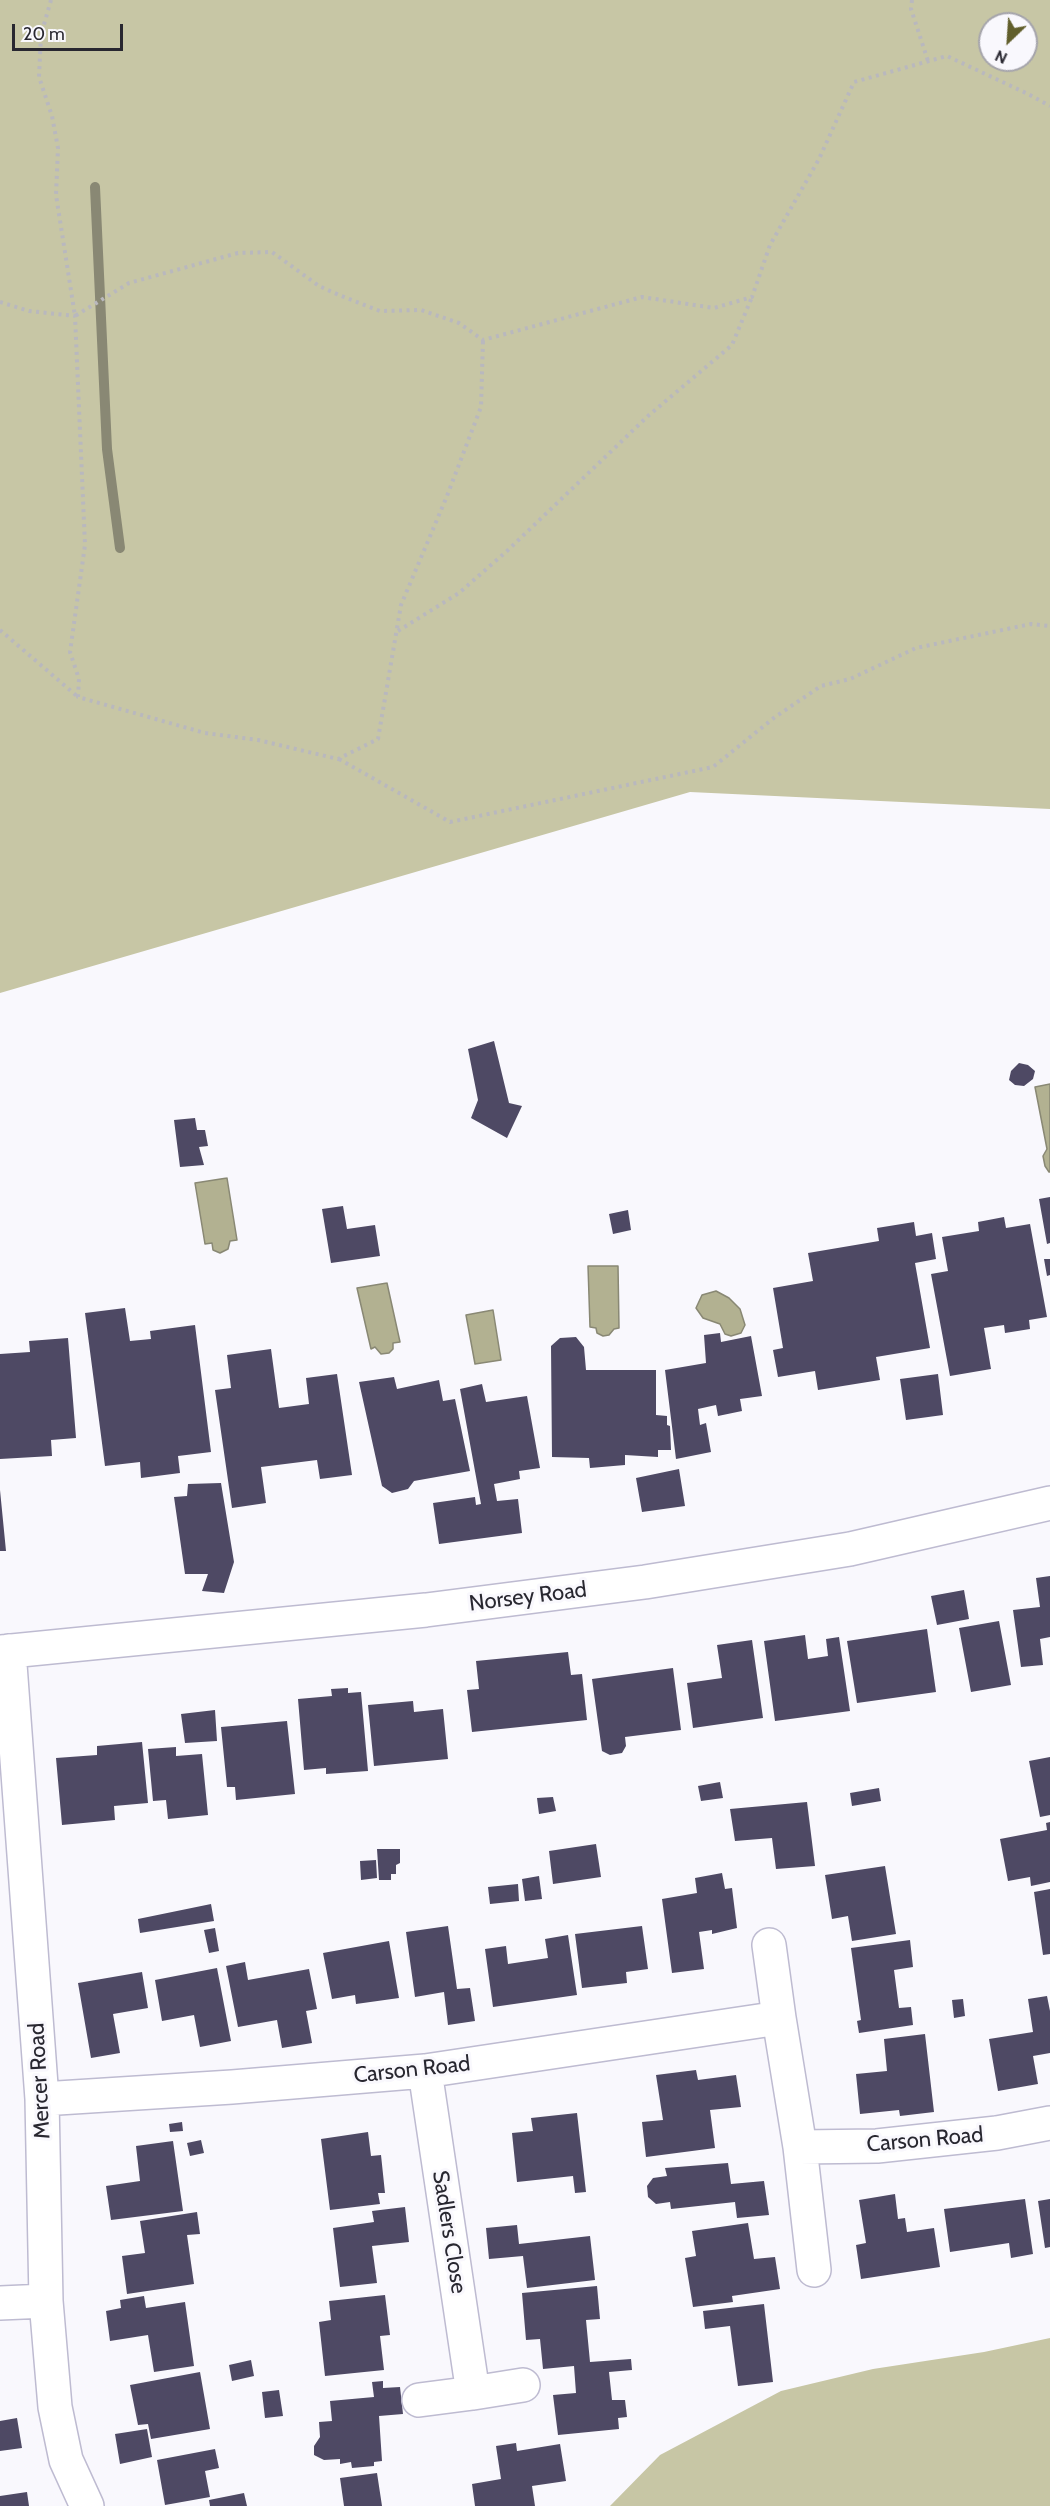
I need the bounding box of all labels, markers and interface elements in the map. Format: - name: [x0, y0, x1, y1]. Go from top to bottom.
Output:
- scale bar: [15, 12, 126, 50]
- north arrow: [978, 12, 1038, 72]
- text: 20 m: [23, 23, 65, 45]
- text: N: [992, 46, 1010, 68]
- street label: Norsey Road: [468, 1577, 588, 1617]
- street label: Mercer Road: [24, 2022, 56, 2140]
- street label: Carson Road: [352, 2051, 472, 2089]
- street label: Carson Road: [865, 2122, 985, 2158]
- street label: Sadlers Close: [426, 2169, 472, 2295]

